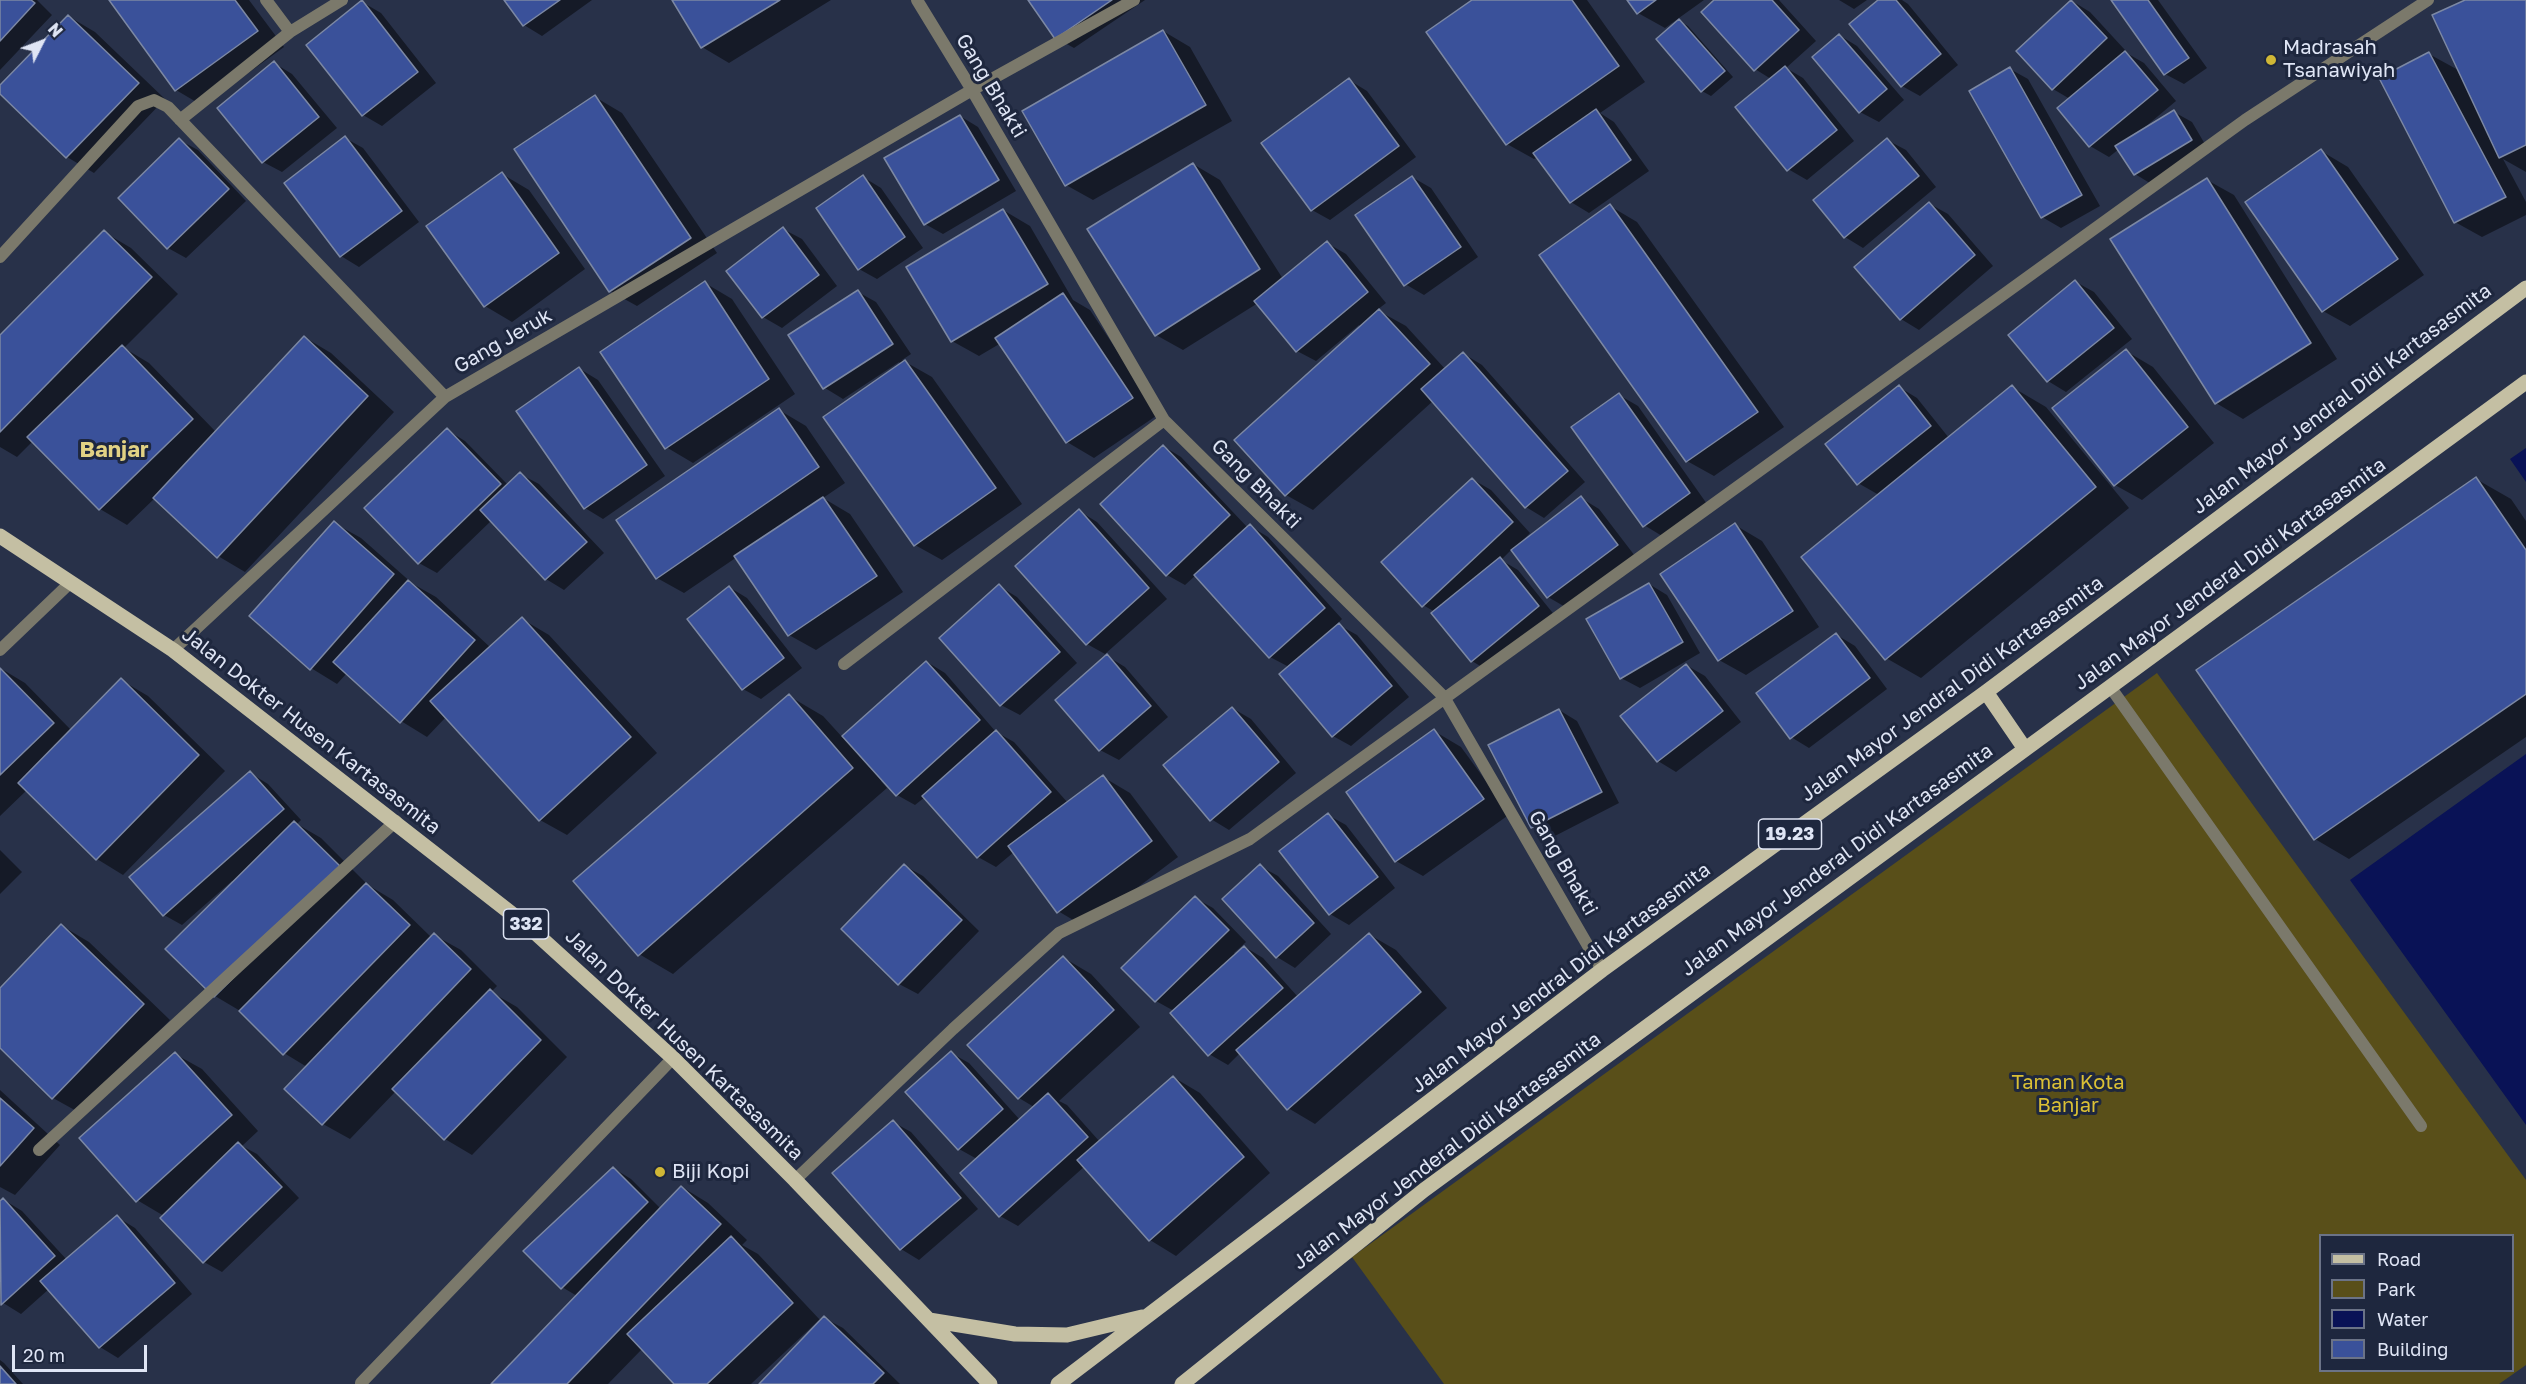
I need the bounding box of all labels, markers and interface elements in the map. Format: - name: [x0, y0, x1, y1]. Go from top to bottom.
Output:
- north arrow: [12, 12, 72, 72]
- text: N: [44, 19, 67, 41]
- street label: Gang Bhakti: [951, 30, 1031, 142]
- place label: Madrasah Tsanawiyah: [2283, 36, 2395, 83]
- marker: Madrasah Tsanawiyah: [2264, 53, 2278, 67]
- street label: Jalan Mayor Jendral Didi Kartasasmita: [2188, 279, 2496, 519]
- street label: Gang Jeruk: [450, 303, 556, 379]
- street label: Gang Bhakti: [1206, 434, 1306, 534]
- district label: Banjar: [80, 437, 148, 463]
- street label: Jalan Mayor Jenderal Didi Kartasasmita: [2069, 453, 2391, 695]
- street label: Jalan Mayor Jendral Didi Kartasasmita: [1796, 571, 2108, 807]
- street label: Jalan Dokter Husen Kartasasmita: [177, 623, 445, 839]
- street label: Jalan Mayor Jenderal Didi Kartasasmita: [1676, 739, 1998, 981]
- street label: Gang Bhakti: [1523, 806, 1603, 920]
- road number: 19.23: [1758, 819, 1822, 849]
- street label: Jalan Mayor Jendral Didi Kartasasmita: [1407, 858, 1715, 1098]
- road number: 332: [504, 909, 548, 939]
- street label: Jalan Dokter Husen Kartasasmita: [560, 925, 808, 1165]
- street label: Jalan Mayor Jenderal Didi Kartasasmita: [1288, 1027, 1606, 1275]
- park label: Taman Kota Banjar: [2012, 1071, 2124, 1118]
- place label: Biji Kopi: [672, 1160, 750, 1184]
- marker: Biji Kopi: [653, 1165, 667, 1179]
- legend: [2319, 1234, 2514, 1372]
- text: Road: [2377, 1248, 2421, 1270]
- text: Park: [2377, 1278, 2416, 1300]
- text: Water: [2377, 1308, 2428, 1330]
- scale bar: [15, 1333, 150, 1371]
- text: Building: [2377, 1338, 2448, 1360]
- text: 20 m: [23, 1344, 65, 1366]

